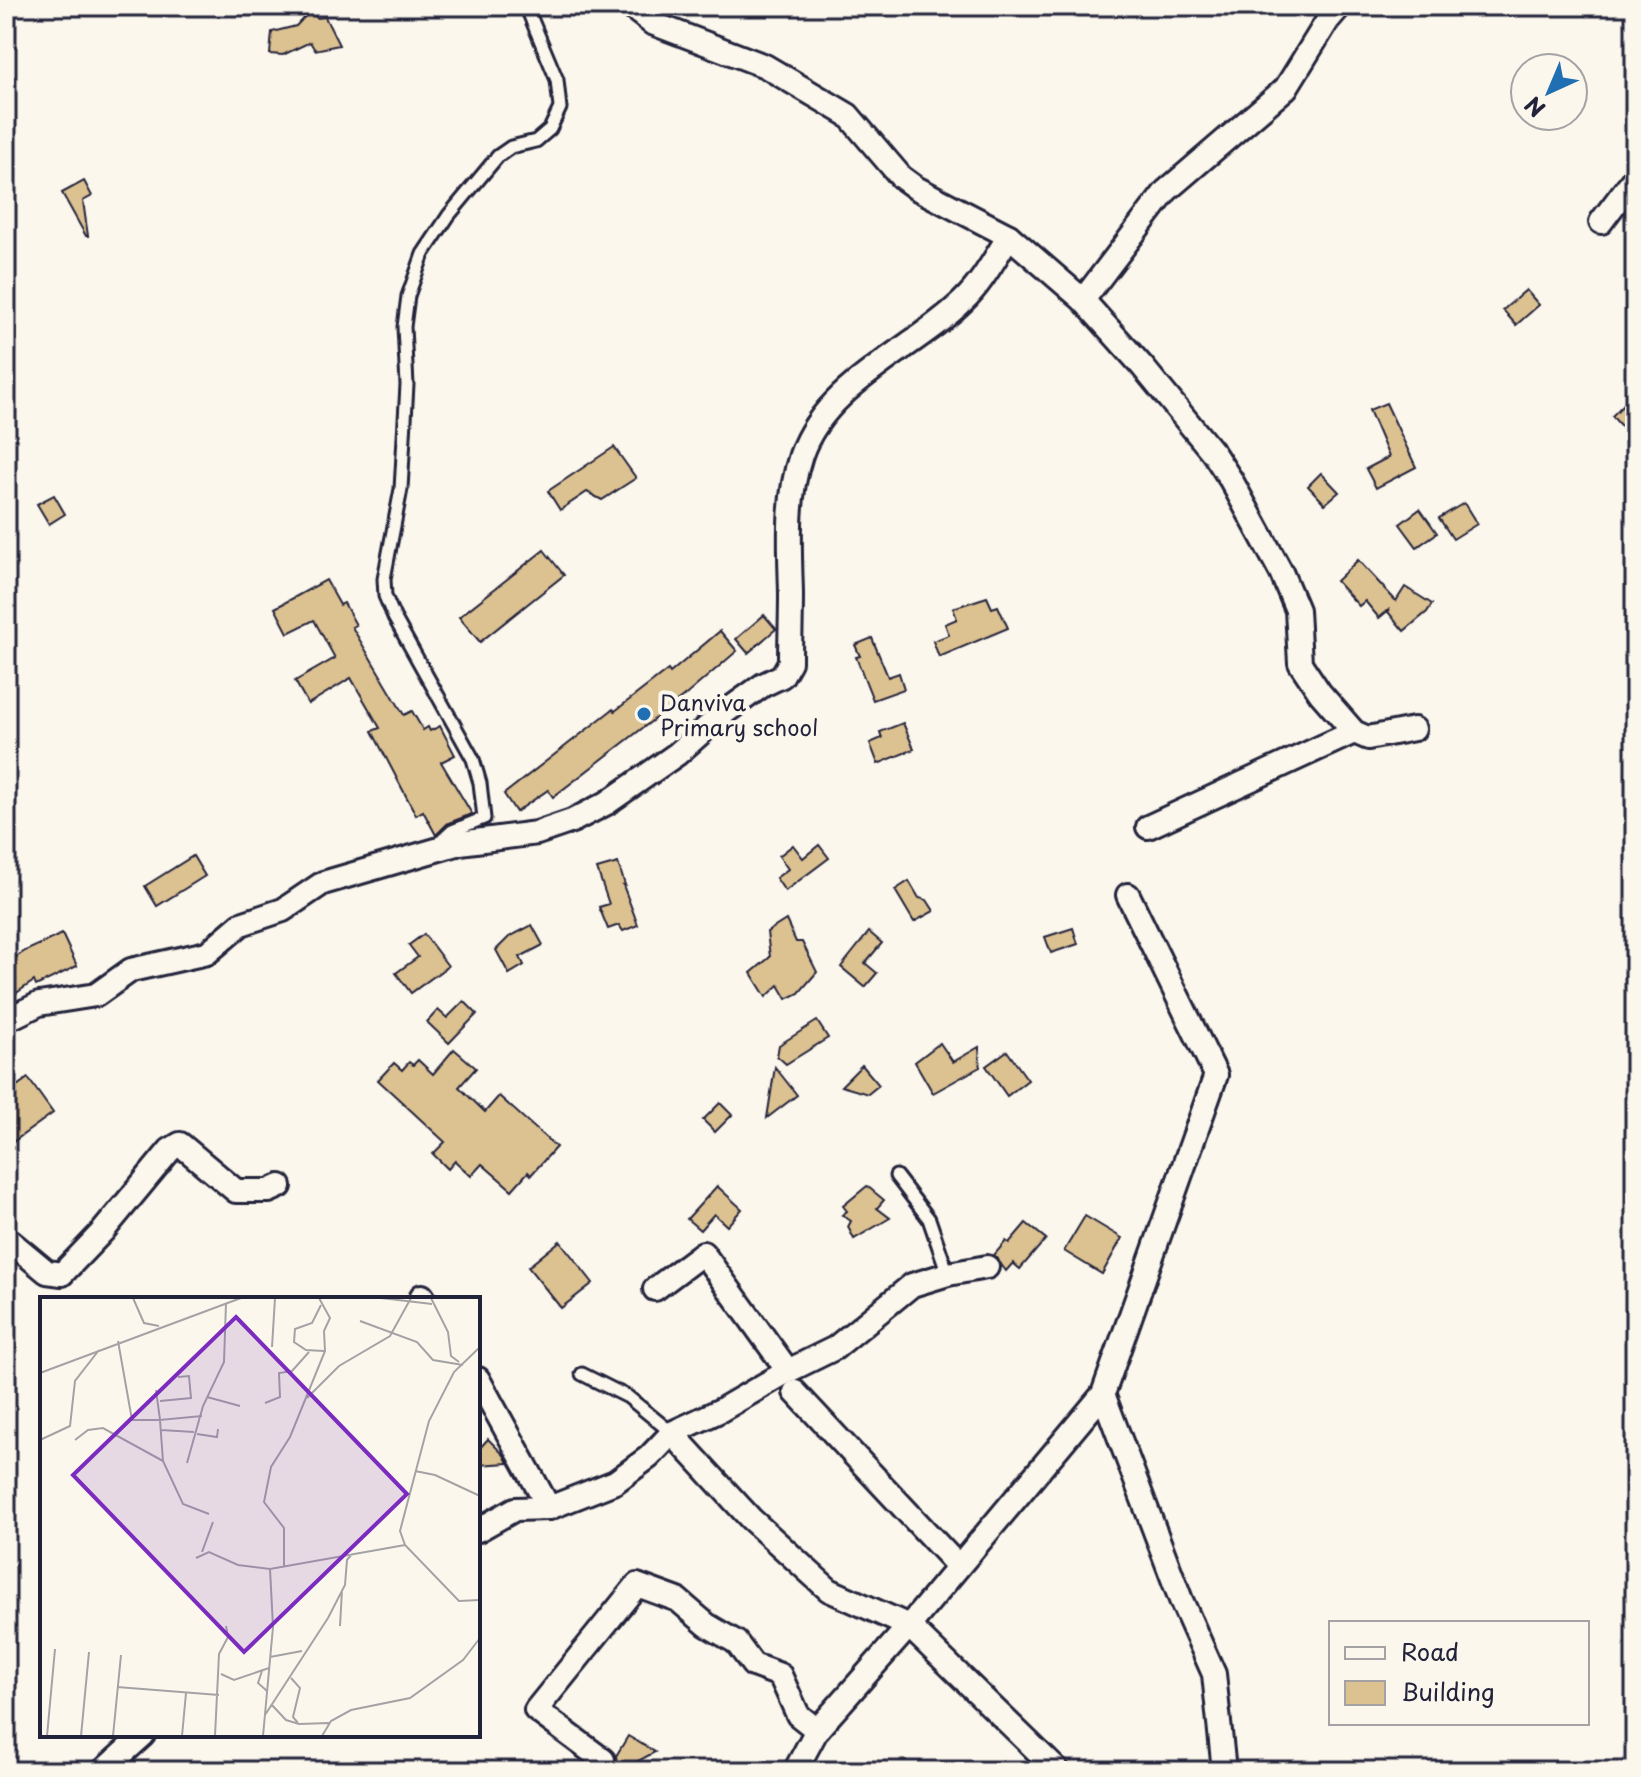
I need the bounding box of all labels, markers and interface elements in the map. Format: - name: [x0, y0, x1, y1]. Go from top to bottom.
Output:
- north arrow: [1509, 52, 1589, 132]
- text: N: [1516, 90, 1552, 125]
- place label: Danviva Primary school: [660, 685, 818, 743]
- marker: Danviva Primary school: [635, 705, 653, 723]
- inset map: [40, 1297, 480, 1737]
- legend: [1329, 1621, 1589, 1725]
- text: Road: [1401, 1633, 1459, 1669]
- text: Building: [1401, 1673, 1495, 1709]

